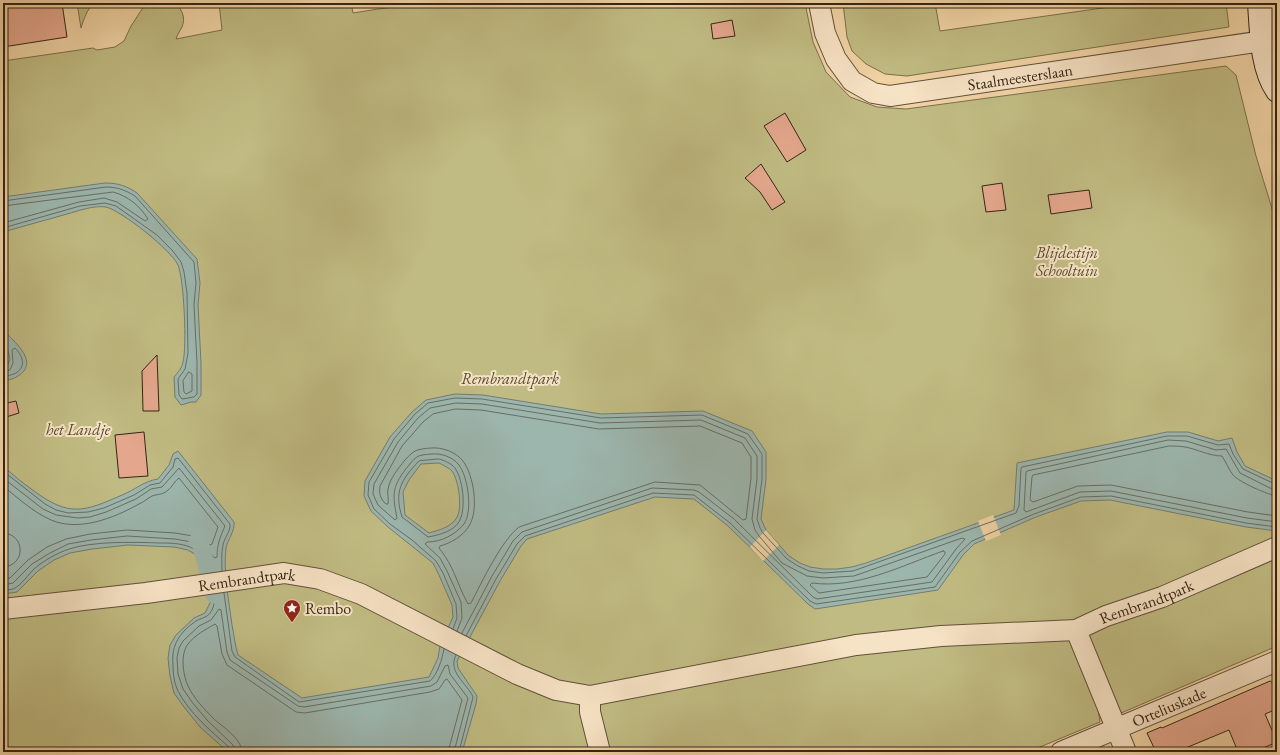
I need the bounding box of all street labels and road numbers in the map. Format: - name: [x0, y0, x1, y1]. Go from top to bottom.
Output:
- street label: Staalmeesterslaan: [966, 59, 1075, 95]
- street label: Rembrandtpark: [197, 563, 298, 596]
- street label: Rembrandtpark: [1096, 574, 1197, 628]
- street label: Orteliuskade: [1129, 682, 1209, 731]

